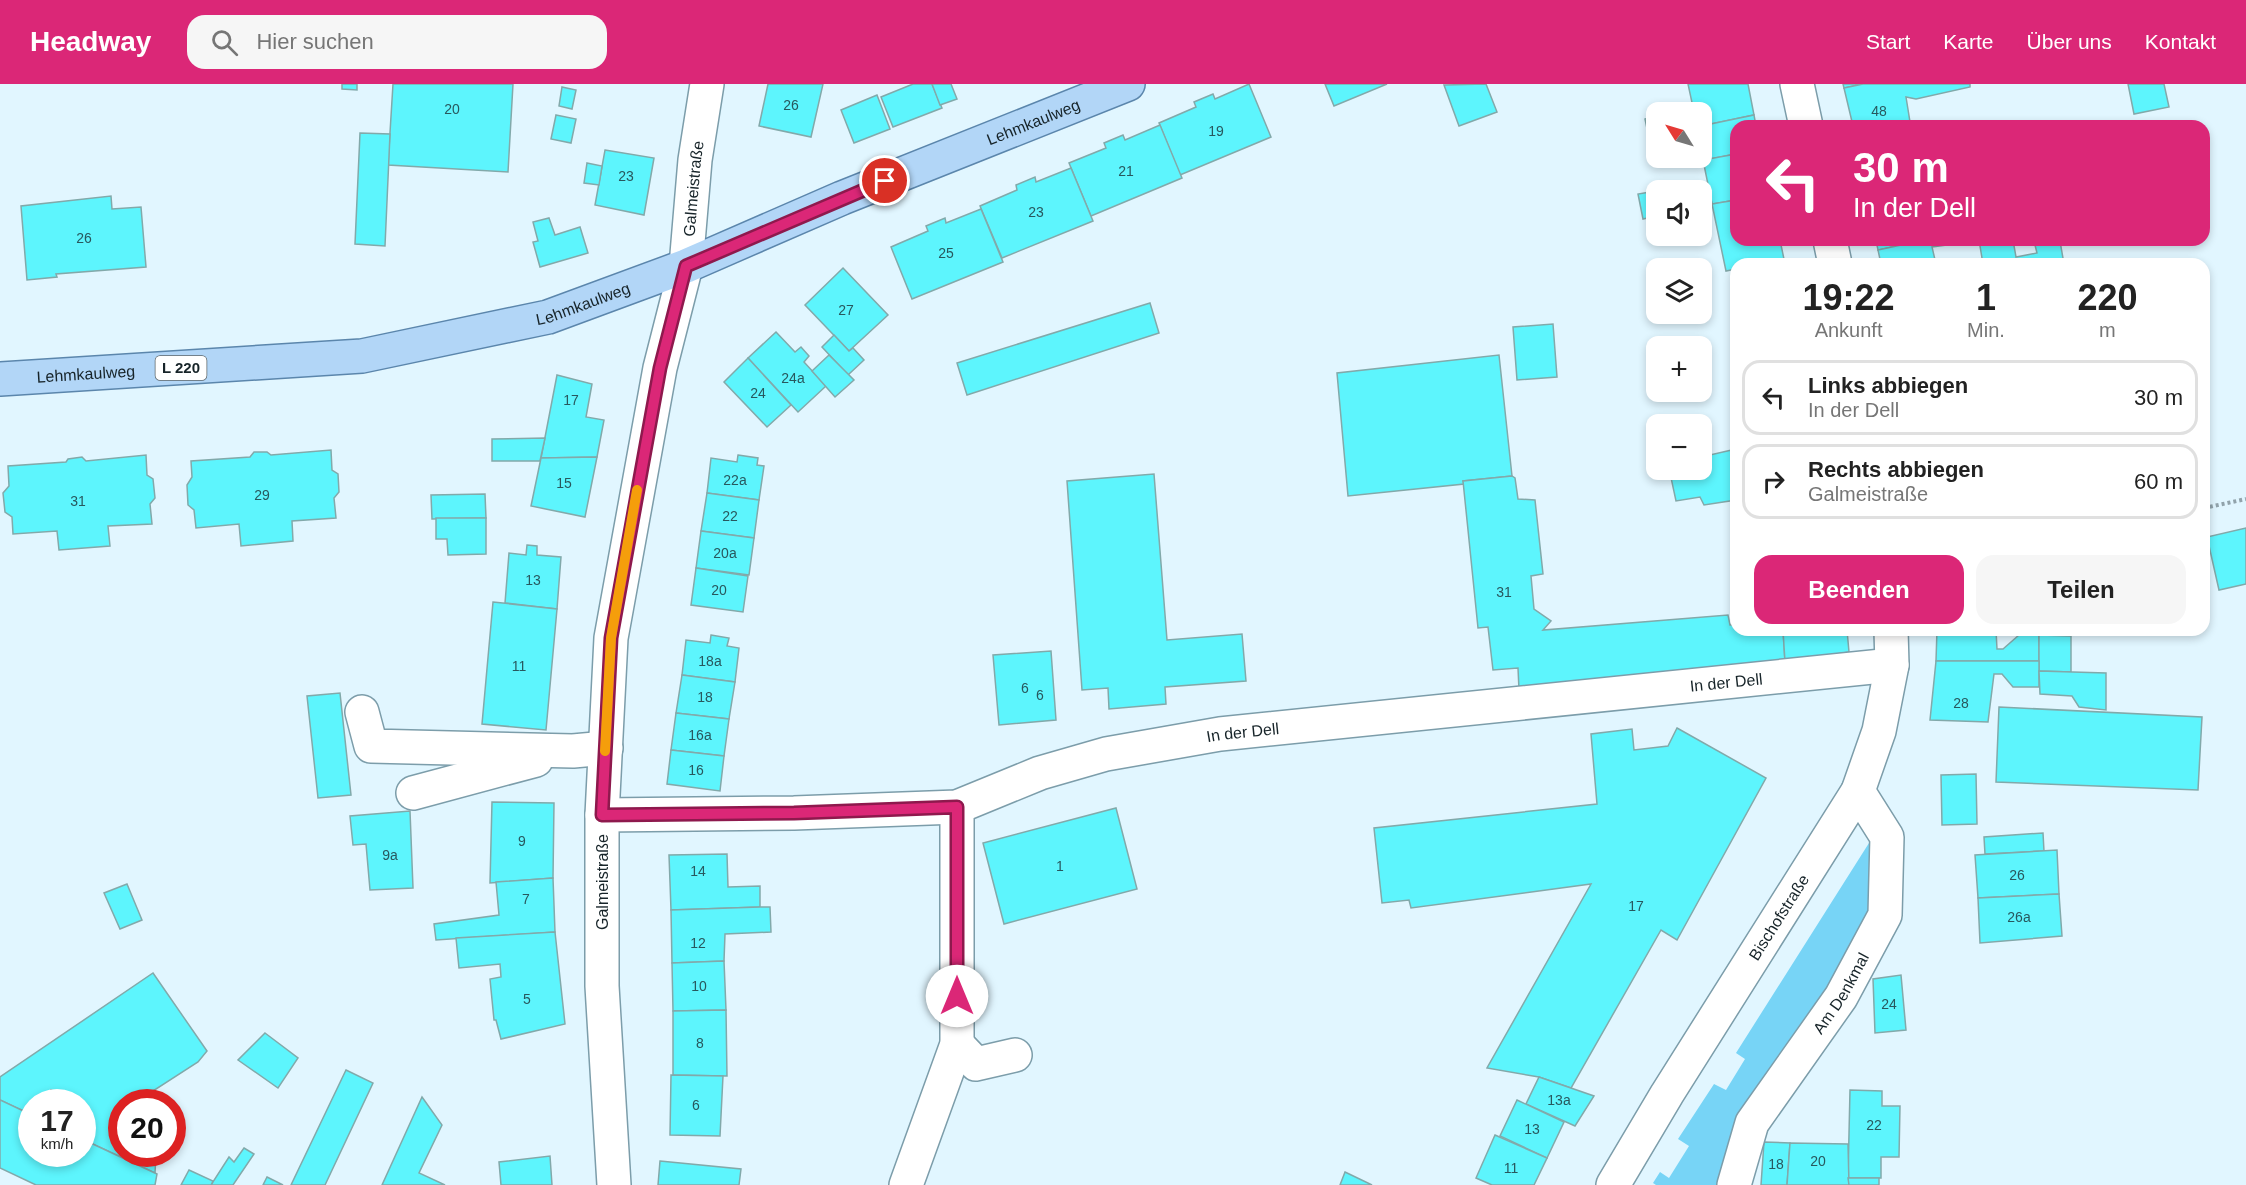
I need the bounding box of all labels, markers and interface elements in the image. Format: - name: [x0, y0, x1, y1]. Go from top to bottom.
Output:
- search box: [187, 15, 607, 69]
- text: Headway: [30, 26, 151, 57]
- icon: search: [208, 26, 241, 59]
- text: Hier suchen: [256, 29, 374, 54]
- text: Start: [1866, 30, 1910, 53]
- text: Karte: [1943, 30, 1994, 53]
- text: Über uns: [2027, 30, 2112, 53]
- text: Kontakt: [2145, 30, 2216, 53]
- street label: Lehmkaulweg: [984, 96, 1083, 148]
- house number: 26: [783, 97, 799, 113]
- house number: 20: [444, 101, 460, 117]
- north arrow: [1646, 102, 1712, 168]
- map controls: [1646, 102, 1712, 480]
- house number: 48: [1871, 103, 1887, 119]
- house number: 19: [1208, 123, 1224, 139]
- street label: Galmeistraße: [681, 139, 707, 237]
- icon: left: [1754, 144, 1832, 222]
- text: 30 m: [1853, 144, 1949, 191]
- pin: [859, 155, 910, 206]
- house number: 21: [1118, 163, 1134, 179]
- icon: arrive: [868, 164, 901, 197]
- house number: 23: [618, 168, 634, 184]
- button: sound: [1646, 180, 1712, 246]
- text: In der Dell: [1853, 193, 1976, 223]
- house number: 23: [1028, 204, 1044, 220]
- house number: 26: [76, 230, 92, 246]
- house number: 25: [938, 245, 954, 261]
- button: layers: [1646, 258, 1712, 324]
- text: 19:22: [1803, 277, 1895, 318]
- text: 1: [1976, 277, 1996, 318]
- text: 220: [2077, 277, 2137, 318]
- street label: Lehmkaulweg: [534, 279, 632, 328]
- house number: 27: [838, 302, 854, 318]
- text: Ankunft: [1815, 319, 1882, 341]
- text: Min.: [1967, 319, 2005, 341]
- text: m: [2099, 319, 2116, 341]
- button: +: [1646, 336, 1712, 402]
- road number: L 220: [156, 356, 207, 380]
- street label: Lehmkaulweg: [36, 362, 136, 386]
- house number: 24a: [781, 370, 805, 386]
- text: Links abbiegen: [1808, 373, 1968, 398]
- icon: left: [1757, 381, 1790, 414]
- house number: 24: [750, 385, 766, 401]
- text: 30 m: [2134, 385, 2183, 410]
- house number: 17: [563, 392, 579, 408]
- text: In der Dell: [1808, 399, 1899, 421]
- button: −: [1646, 414, 1712, 480]
- text: Rechts abbiegen: [1808, 457, 1984, 482]
- icon: right: [1757, 465, 1790, 498]
- text: 60 m: [2134, 469, 2183, 494]
- house number: 22a: [723, 472, 747, 488]
- house number: 15: [556, 475, 572, 491]
- text: Galmeistraße: [1808, 483, 1928, 505]
- house number: 29: [254, 487, 270, 503]
- house number: 31: [70, 493, 86, 509]
- house number: 22: [722, 508, 738, 524]
- house number: 20a: [713, 545, 737, 561]
- button: Beenden: [1754, 555, 1964, 624]
- button: Teilen: [1976, 555, 2186, 624]
- house number: 13: [525, 572, 541, 588]
- house number: 20: [711, 582, 727, 598]
- house number: 31: [1496, 584, 1512, 600]
- house number: 18a: [698, 653, 722, 669]
- house number: 11: [512, 658, 526, 674]
- street label: In der Dell: [1689, 670, 1763, 695]
- house number: 6: [1021, 680, 1029, 696]
- house number: 6: [1036, 687, 1044, 703]
- house number: 18: [697, 689, 713, 705]
- house number: 28: [1953, 695, 1969, 711]
- street label: In der Dell: [1205, 720, 1280, 745]
- house number: 16a: [688, 727, 712, 743]
- house number: 16: [688, 762, 704, 778]
- house number: 9: [518, 833, 526, 849]
- street label: Galmeistraße: [594, 834, 611, 930]
- house number: 9a: [382, 847, 398, 863]
- house number: 1: [1056, 858, 1064, 874]
- house number: 14: [690, 863, 706, 879]
- house number: 26: [2009, 867, 2025, 883]
- street label: Bischofstraße: [1746, 871, 1812, 963]
- house number: 7: [522, 891, 530, 907]
- house number: 17: [1628, 898, 1644, 914]
- house number: 26a: [2007, 909, 2031, 925]
- house number: 12: [690, 935, 706, 951]
- street label: Am Denkmal: [1810, 950, 1872, 1037]
- position arrow: [925, 964, 989, 1028]
- house number: 10: [691, 978, 707, 994]
- house number: 5: [523, 991, 531, 1007]
- house number: 24: [1881, 996, 1897, 1012]
- house number: 8: [696, 1035, 704, 1051]
- speed limit sign: 20: [108, 1089, 186, 1167]
- house number: 13a: [1547, 1092, 1571, 1108]
- house number: 6: [692, 1097, 700, 1113]
- text: 17: [40, 1104, 74, 1137]
- house number: 22: [1866, 1117, 1882, 1133]
- house number: 13: [1524, 1121, 1540, 1137]
- text: km/h: [41, 1135, 73, 1152]
- house number: 20: [1810, 1153, 1826, 1169]
- house number: 18: [1768, 1156, 1784, 1172]
- house number: 11: [1504, 1160, 1518, 1176]

